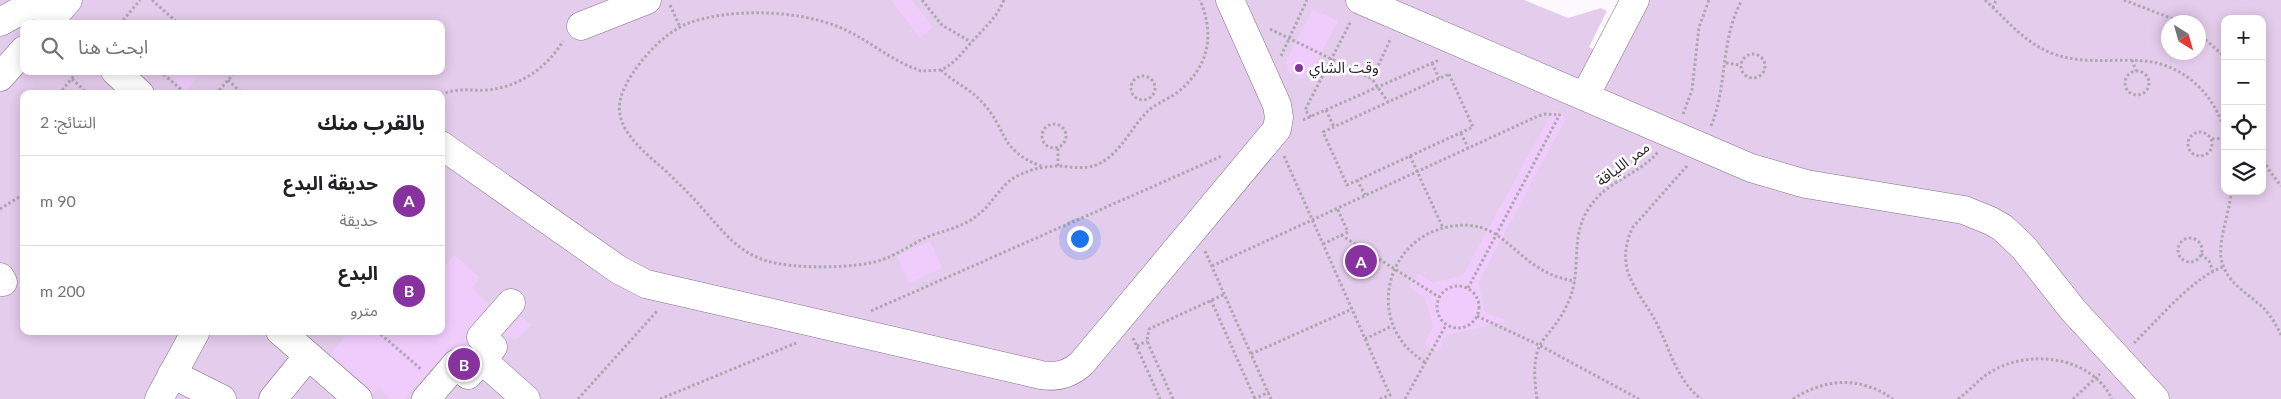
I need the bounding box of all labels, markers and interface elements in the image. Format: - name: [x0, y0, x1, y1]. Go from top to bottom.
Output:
- north arrow: [2161, 15, 2206, 60]
- map controls: [2221, 15, 2266, 195]
- button: +: [2221, 15, 2266, 60]
- search box: [20, 20, 445, 75]
- icon: search: [38, 34, 66, 62]
- text: ابحث هنا: [78, 35, 148, 58]
- place label: وقت الشاي: [1309, 58, 1379, 79]
- button: −: [2221, 60, 2266, 105]
- marker: وقت الشاي: [1293, 62, 1305, 74]
- button: locate: [2221, 105, 2266, 150]
- text: بالقرب منك: [318, 109, 425, 134]
- text: النتائج: 2: [40, 112, 96, 131]
- street label: ممر اللياقة: [1592, 137, 1653, 190]
- button: layers: [2221, 150, 2266, 195]
- text: حديقة البدع: [283, 171, 378, 194]
- text: 90 m: [40, 191, 76, 210]
- text: A: [403, 191, 415, 210]
- text: حديقة: [340, 210, 378, 229]
- your location: [1067, 226, 1093, 252]
- pin: A: [1345, 242, 1377, 280]
- text: البدع: [338, 261, 378, 284]
- text: 200 m: [40, 281, 85, 300]
- text: B: [404, 281, 414, 300]
- text: مترو: [350, 300, 378, 319]
- pin: B: [448, 345, 480, 383]

